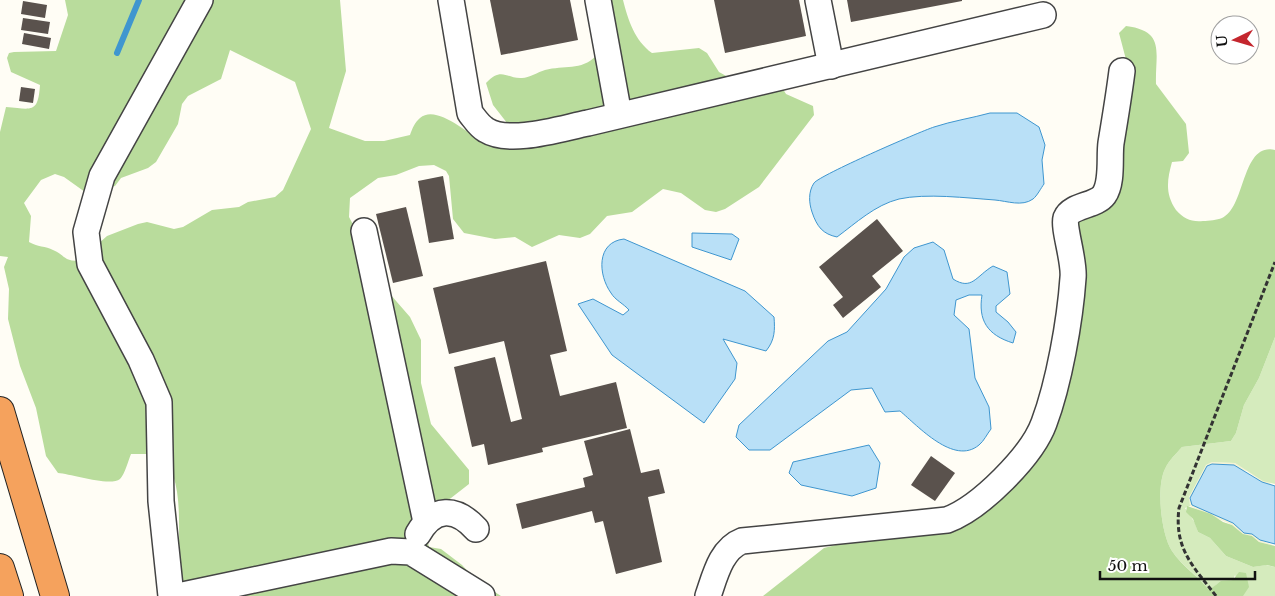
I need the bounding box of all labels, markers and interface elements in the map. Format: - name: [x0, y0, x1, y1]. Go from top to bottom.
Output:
- north arrow: [1210, 15, 1260, 65]
- text: U: [1212, 34, 1232, 48]
- scale bar: [1100, 548, 1255, 580]
- text: 50 m: [1108, 556, 1148, 575]

